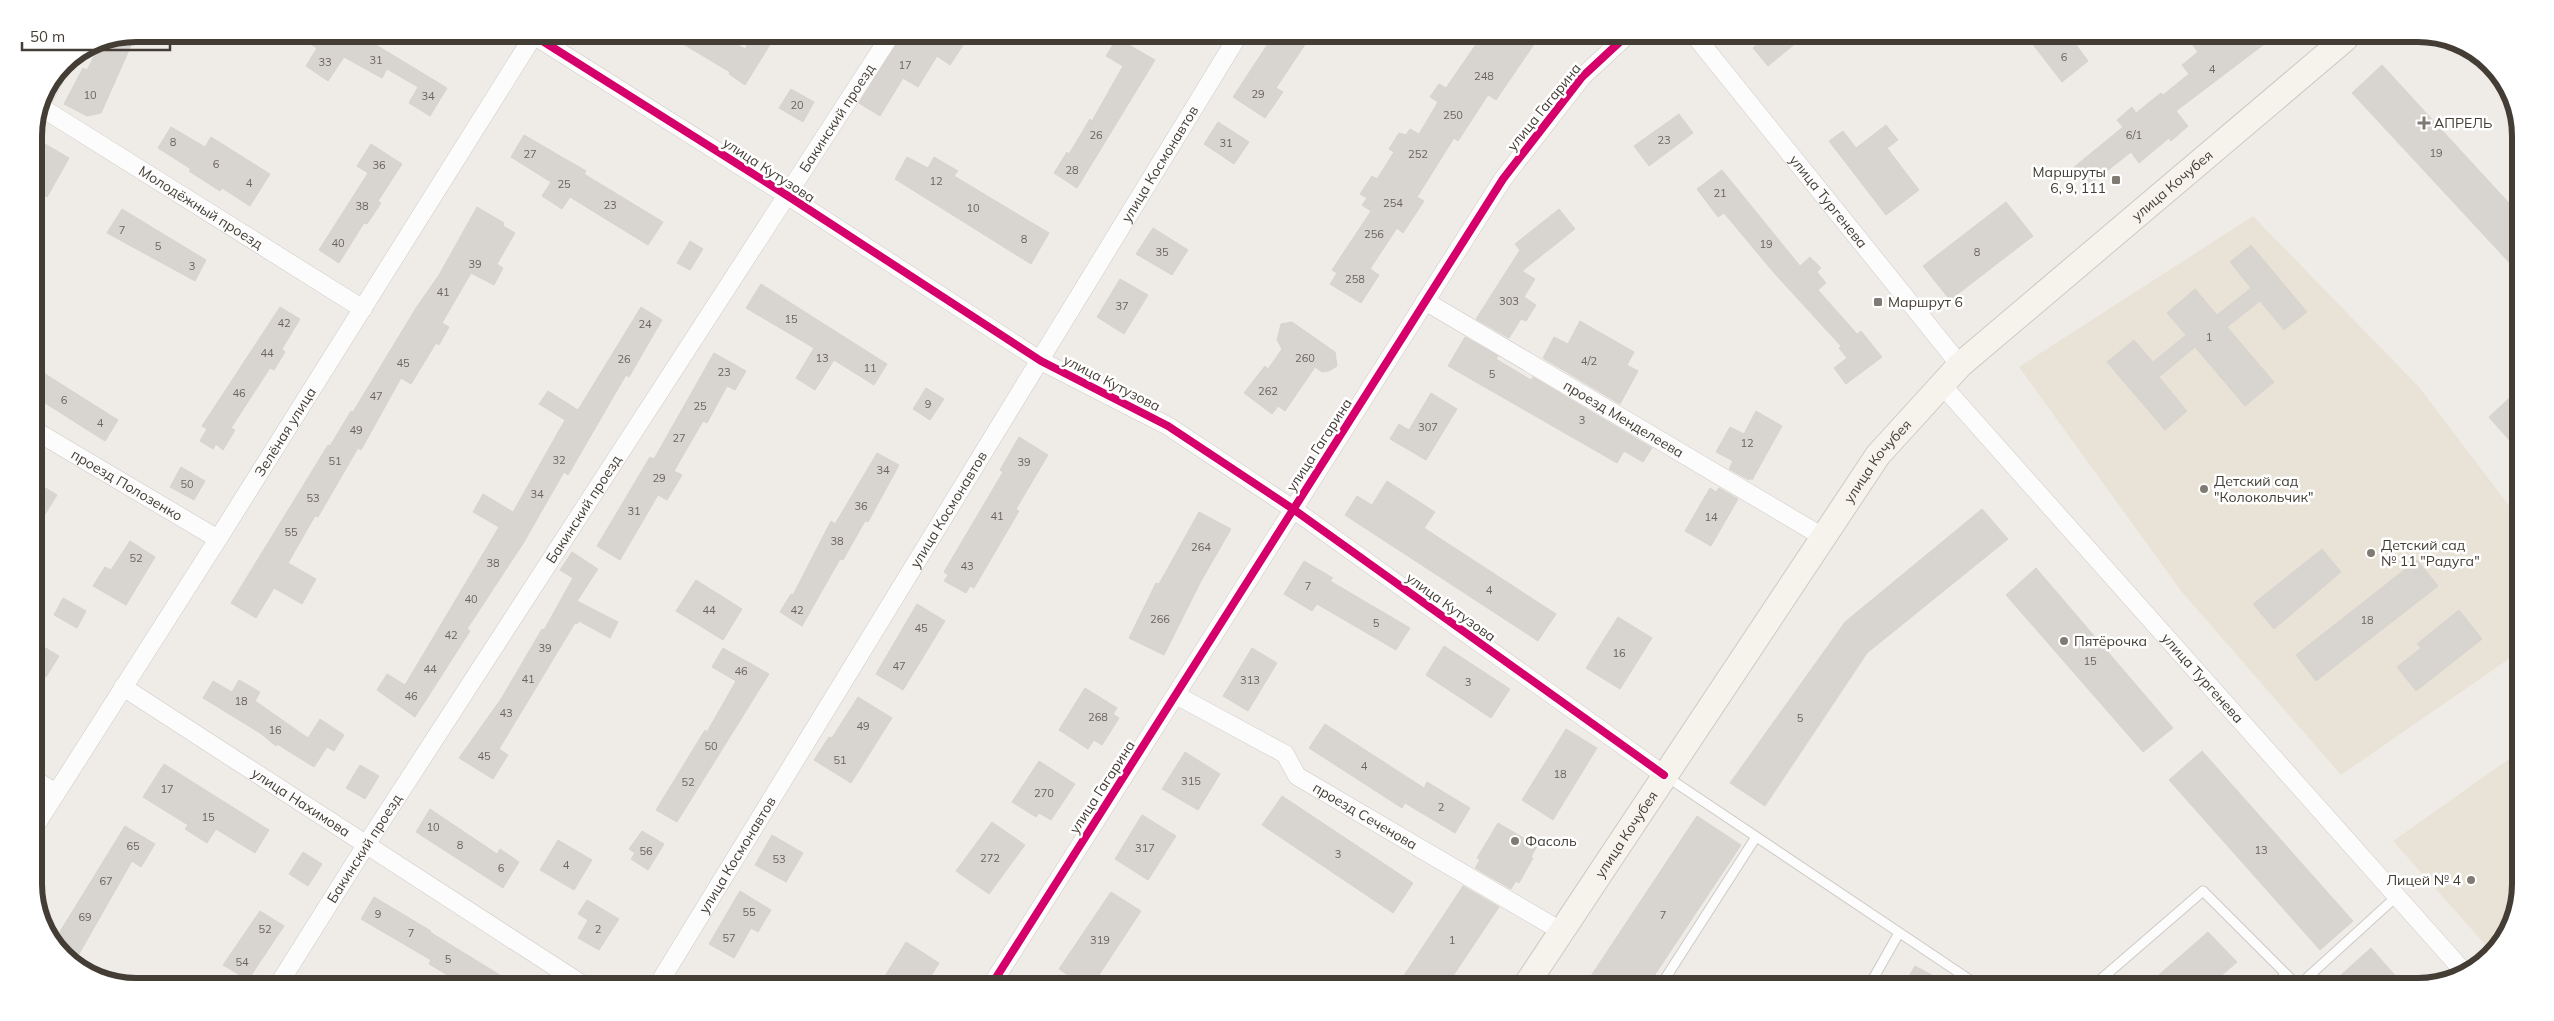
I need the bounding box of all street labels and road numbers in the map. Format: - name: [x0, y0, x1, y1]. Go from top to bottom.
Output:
- street label: Бакинский проезд: [795, 60, 879, 176]
- street label: улица Гагарина: [1503, 60, 1585, 154]
- street label: улица Космонавтов: [1117, 102, 1202, 226]
- street label: улица Кутузова: [719, 133, 819, 207]
- street label: улица Кочубея: [2128, 146, 2216, 225]
- street label: улица Тургенева: [1785, 151, 1871, 252]
- street label: Молодёжный проезд: [135, 162, 267, 253]
- street label: улица Кутузова: [1060, 351, 1164, 415]
- street label: проезд Менделеева: [1560, 376, 1687, 461]
- street label: Зелёная улица: [250, 384, 320, 480]
- street label: улица Гагарина: [1282, 395, 1356, 495]
- street label: улица Кочубея: [1840, 416, 1915, 506]
- street label: проезд Полозенко: [68, 445, 186, 525]
- street label: улица Космонавтов: [906, 448, 991, 571]
- street label: Бакинский проезд: [542, 451, 626, 567]
- street label: улица Кутузова: [1403, 568, 1499, 646]
- street label: улица Тургенева: [2158, 629, 2247, 727]
- street label: улица Гагарина: [1065, 737, 1139, 837]
- street label: улица Нахимова: [248, 764, 354, 841]
- street label: проезд Сеченова: [1310, 778, 1421, 854]
- street label: улица Кочубея: [1591, 787, 1662, 881]
- street label: Бакинский проезд: [323, 790, 406, 906]
- street label: улица Космонавтов: [695, 793, 780, 917]

